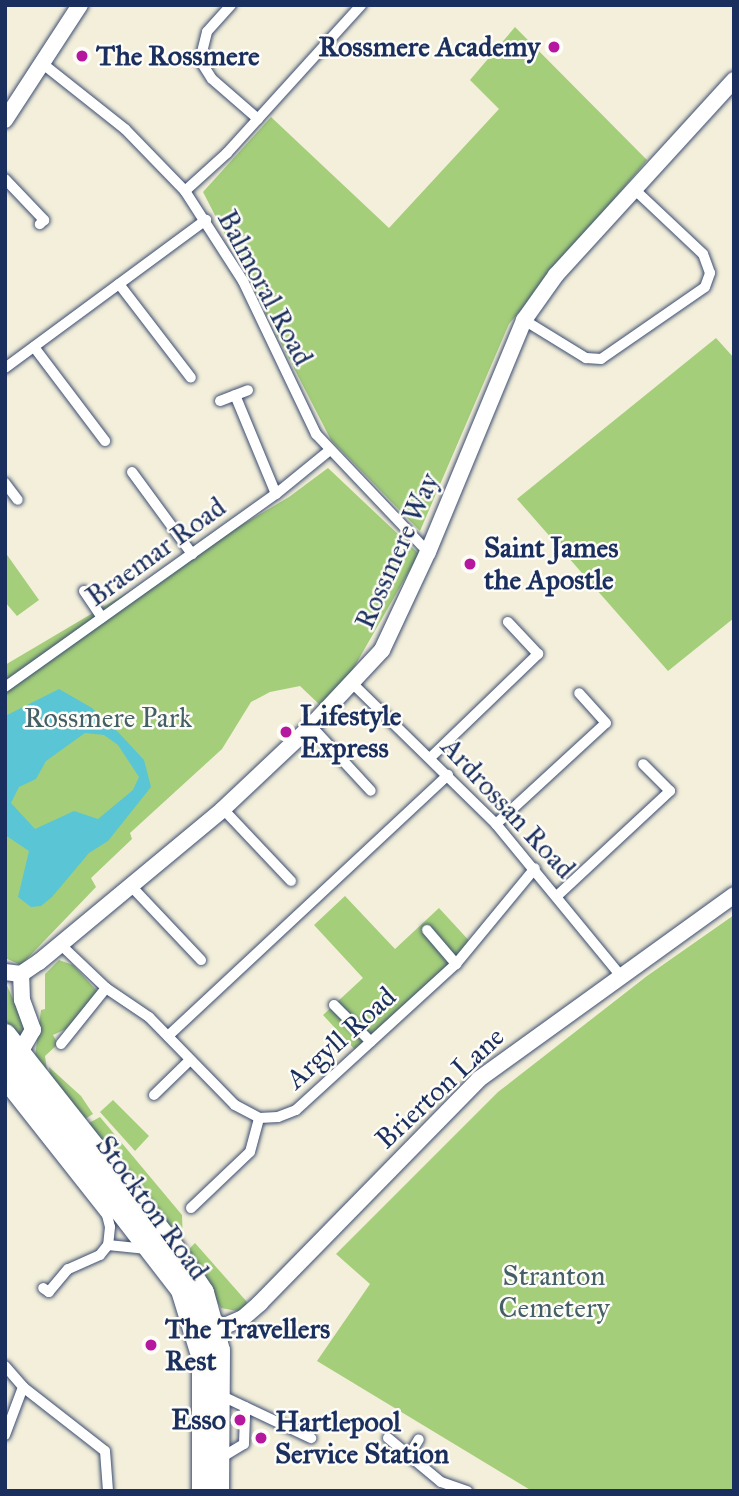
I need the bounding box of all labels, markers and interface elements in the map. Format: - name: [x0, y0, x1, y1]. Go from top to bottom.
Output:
- place label: Rossmere Academy: [319, 30, 540, 64]
- place label: The Rossmere: [96, 39, 260, 73]
- marker: Rossmere Academy: [546, 39, 562, 55]
- marker: The Rossmere: [74, 48, 90, 64]
- street label: Balmoral Road: [210, 205, 320, 371]
- street label: Rossmere Way: [348, 468, 446, 634]
- street label: Braemar Road: [80, 490, 232, 614]
- place label: Saint James the Apostle: [484, 531, 618, 597]
- marker: Saint James the Apostle: [462, 556, 478, 572]
- place label: Lifestyle Express: [300, 699, 402, 765]
- park label: Rossmere Park: [24, 701, 192, 735]
- marker: Lifestyle Express: [278, 724, 294, 740]
- street label: Ardrossan Road: [434, 730, 582, 886]
- street label: Argyll Road: [279, 980, 403, 1096]
- street label: Brierton Lane: [369, 1020, 511, 1156]
- street label: Stockton Road: [88, 1129, 216, 1287]
- park label: Stranton Cemetery: [498, 1259, 610, 1325]
- place label: The Travellers Rest: [165, 1312, 330, 1378]
- marker: The Travellers Rest: [143, 1337, 159, 1353]
- place label: Esso: [171, 1403, 226, 1437]
- place label: Hartlepool Service Station: [275, 1405, 449, 1471]
- marker: Esso: [232, 1412, 248, 1428]
- marker: Hartlepool Service Station: [253, 1430, 269, 1446]

